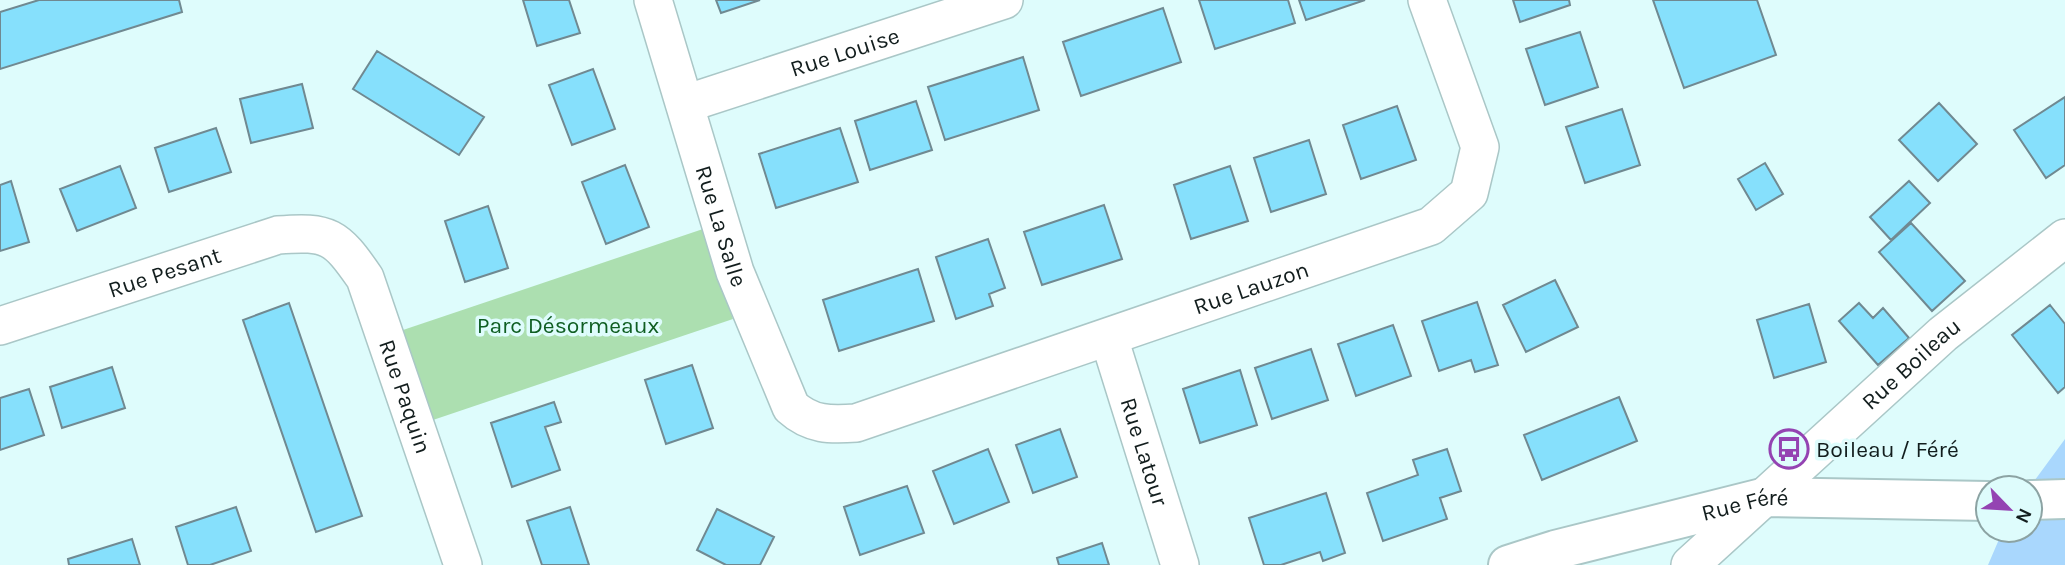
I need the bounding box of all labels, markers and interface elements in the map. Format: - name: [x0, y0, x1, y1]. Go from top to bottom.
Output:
- street label: Rue Louise: [787, 22, 903, 82]
- street label: Rue La Salle: [690, 162, 753, 291]
- street label: Rue Pesant: [105, 241, 225, 303]
- street label: Rue Lauzon: [1190, 255, 1312, 320]
- park label: Parc Désormeaux: [477, 312, 660, 339]
- street label: Rue Boileau: [1856, 312, 1966, 415]
- street label: Rue Paquin: [373, 336, 437, 457]
- street label: Rue Latour: [1115, 394, 1174, 510]
- bus stop icon: Boileau / Féré: [1768, 428, 1810, 470]
- place label: Boileau / Féré: [1816, 436, 1959, 463]
- north arrow: [1974, 474, 2044, 544]
- street label: Rue Féré: [1698, 483, 1789, 526]
- text: N: [2011, 505, 2036, 527]

